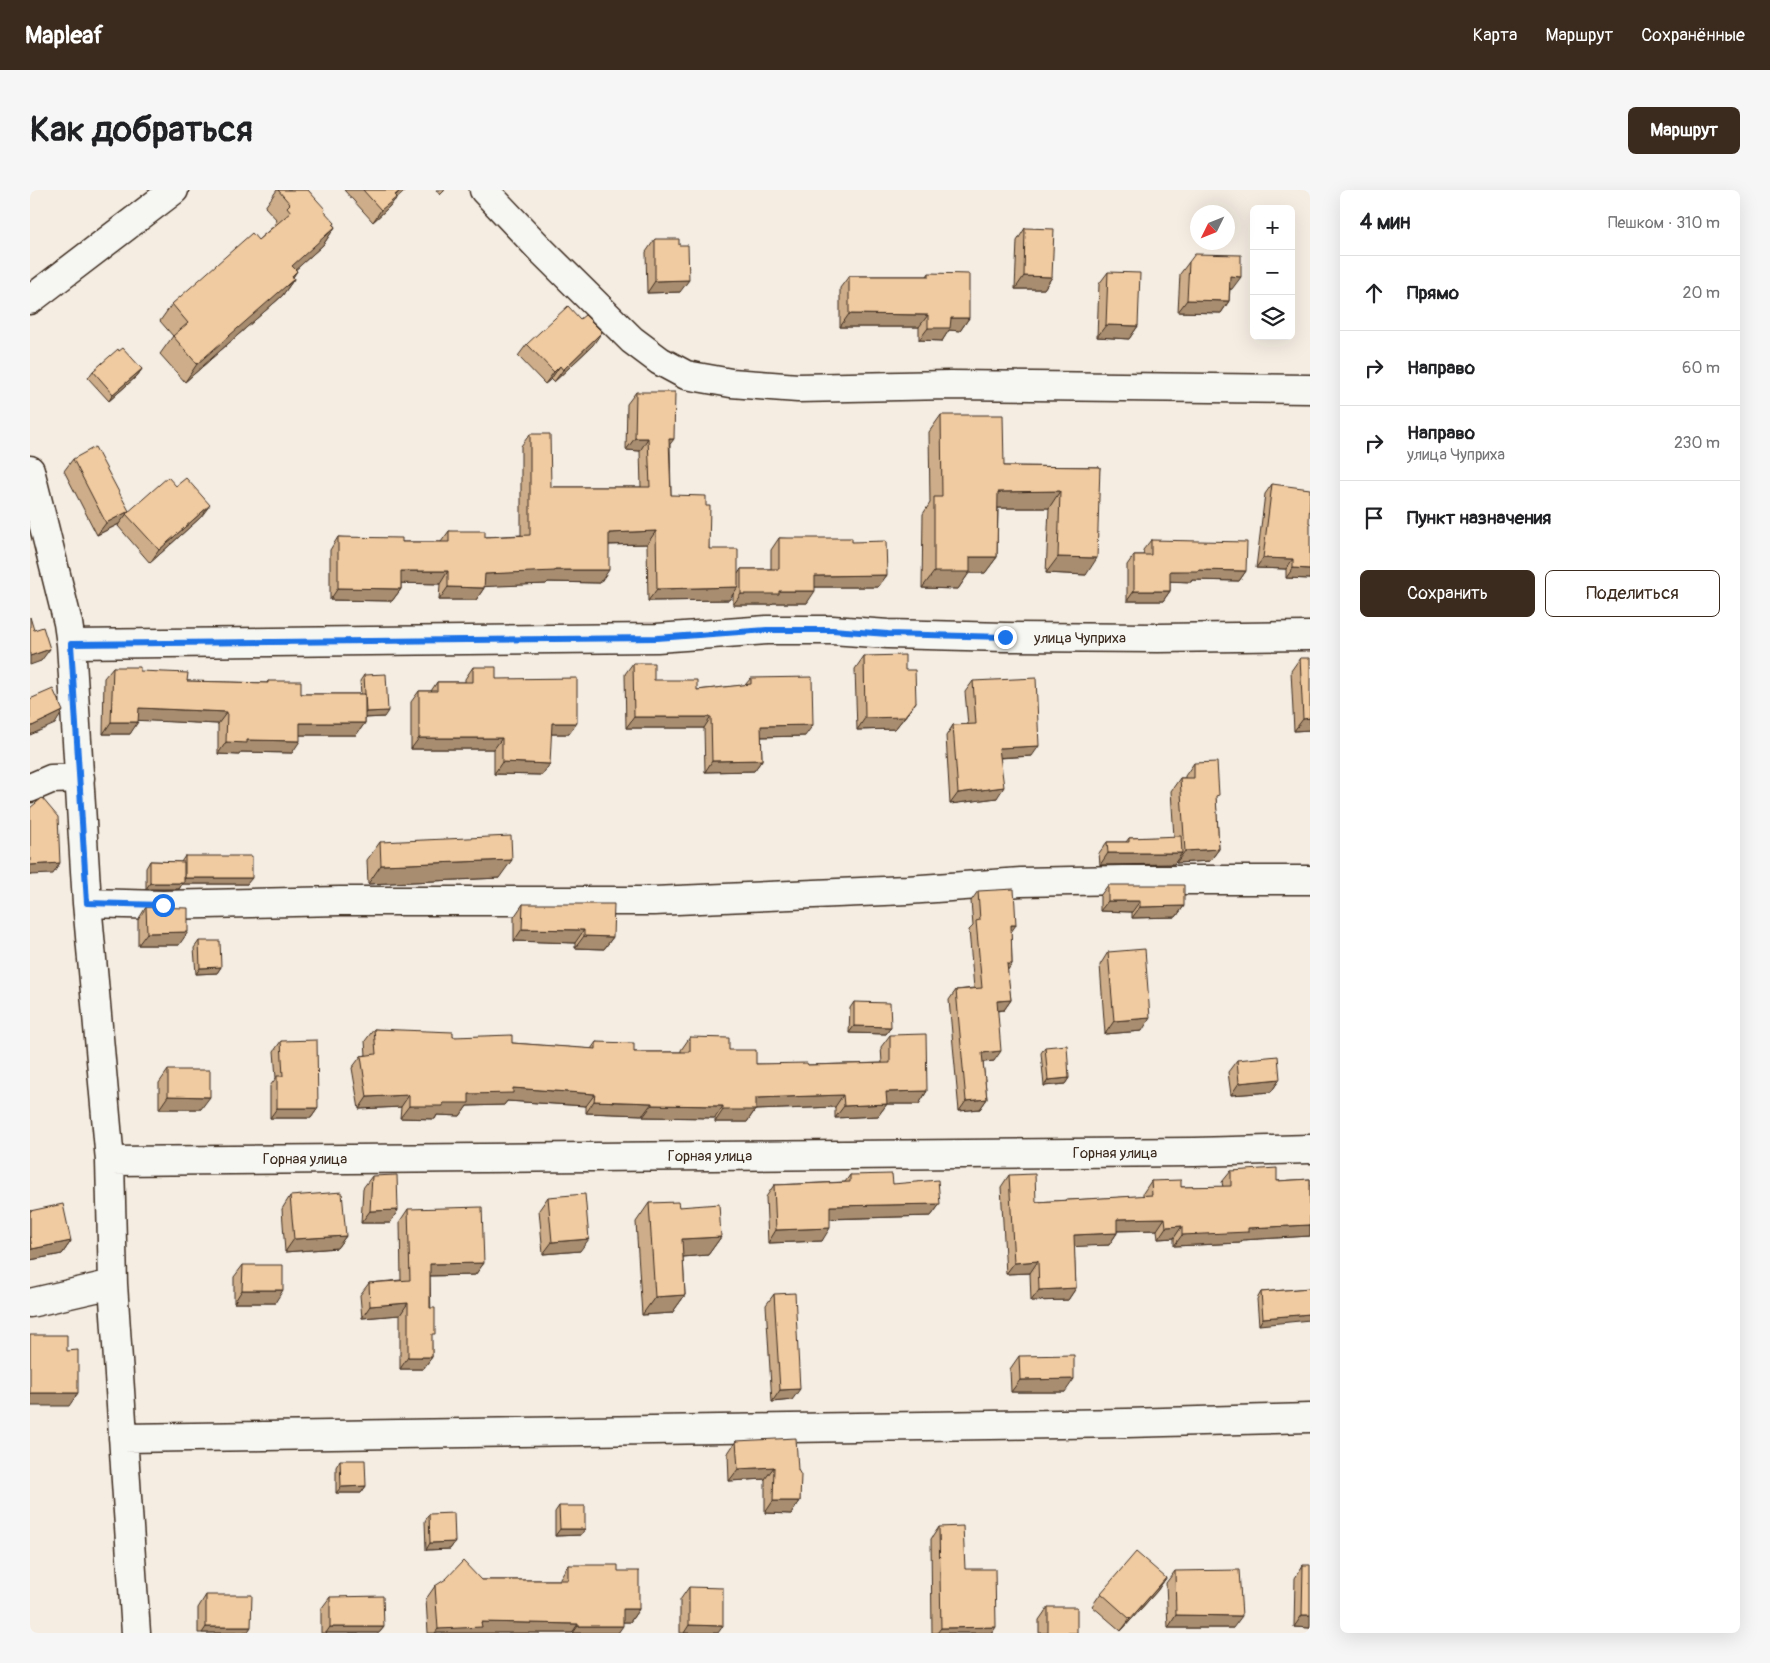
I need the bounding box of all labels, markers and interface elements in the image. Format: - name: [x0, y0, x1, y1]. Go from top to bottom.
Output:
- text: Mapleaf: [25, 21, 103, 50]
- text: Карта: [1473, 24, 1517, 47]
- text: Маршрут: [1545, 24, 1613, 47]
- text: Сохранённые: [1641, 24, 1745, 47]
- button: Маршрут: [1628, 107, 1740, 154]
- text: Как добраться: [30, 108, 253, 152]
- north arrow: [1190, 205, 1235, 250]
- map controls: [1250, 205, 1295, 340]
- button: +: [1250, 205, 1295, 250]
- text: 4 мин: [1360, 209, 1410, 236]
- text: Пешком · 310 m: [1608, 213, 1720, 233]
- button: −: [1250, 250, 1295, 295]
- icon: ahead: [1360, 279, 1388, 307]
- text: Прямо: [1407, 281, 1459, 305]
- text: 20 m: [1682, 283, 1720, 303]
- button: layers: [1250, 295, 1295, 340]
- icon: right: [1360, 354, 1388, 382]
- text: Направо: [1407, 356, 1475, 380]
- text: 60 m: [1682, 358, 1720, 378]
- text: Направо: [1407, 421, 1475, 445]
- icon: right: [1360, 429, 1388, 457]
- text: 230 m: [1674, 433, 1720, 453]
- text: улица Чуприха: [1407, 445, 1505, 465]
- icon: arrive: [1360, 504, 1388, 532]
- text: Пункт назначения: [1407, 506, 1551, 530]
- button: Сохранить: [1360, 570, 1535, 617]
- button: Поделиться: [1545, 570, 1720, 617]
- route end: [994, 626, 1017, 649]
- street label: улица Чуприха: [1033, 629, 1126, 648]
- route start: [152, 894, 175, 917]
- street label: Горная улица: [1073, 1144, 1157, 1163]
- street label: Горная улица: [668, 1147, 752, 1166]
- street label: Горная улица: [263, 1150, 347, 1169]

